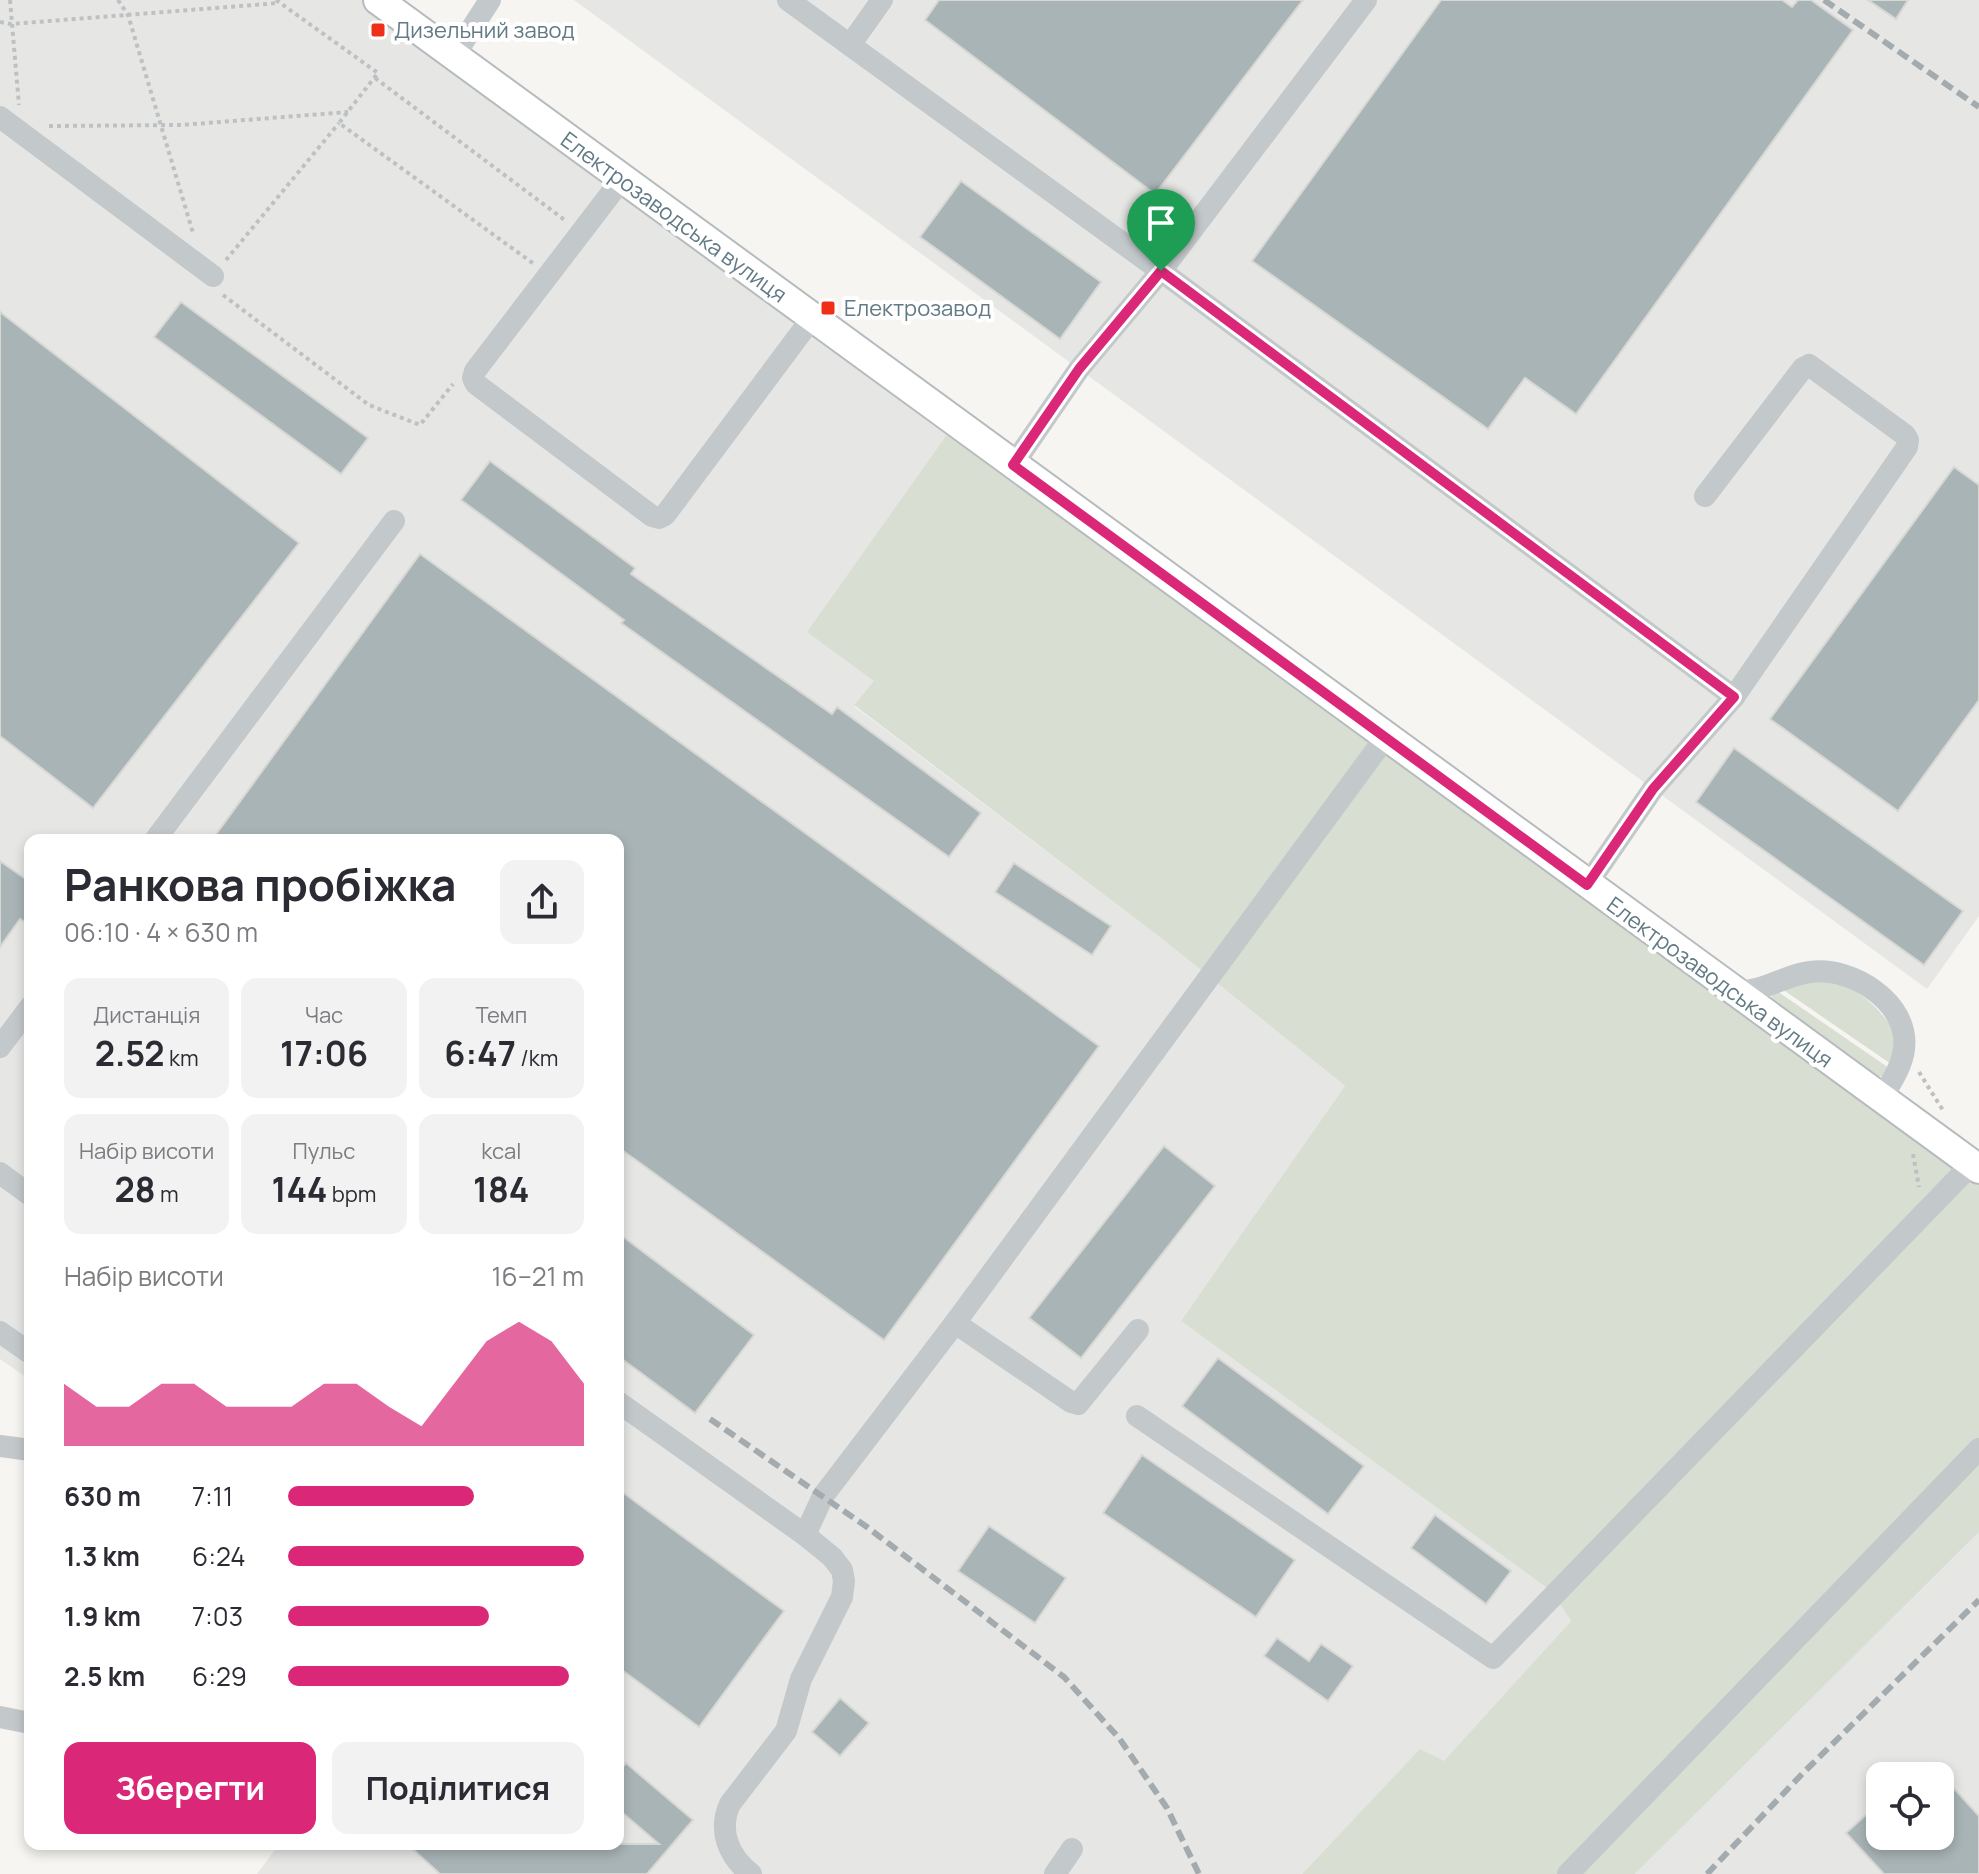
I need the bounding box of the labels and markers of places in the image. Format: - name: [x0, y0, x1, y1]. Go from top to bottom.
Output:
- place label: Дизельний завод: [394, 15, 575, 45]
- marker: Дизельний завод: [369, 21, 387, 39]
- pin: [1127, 189, 1195, 271]
- place label: Електрозавод: [844, 293, 991, 323]
- marker: Електрозавод: [819, 299, 837, 317]

